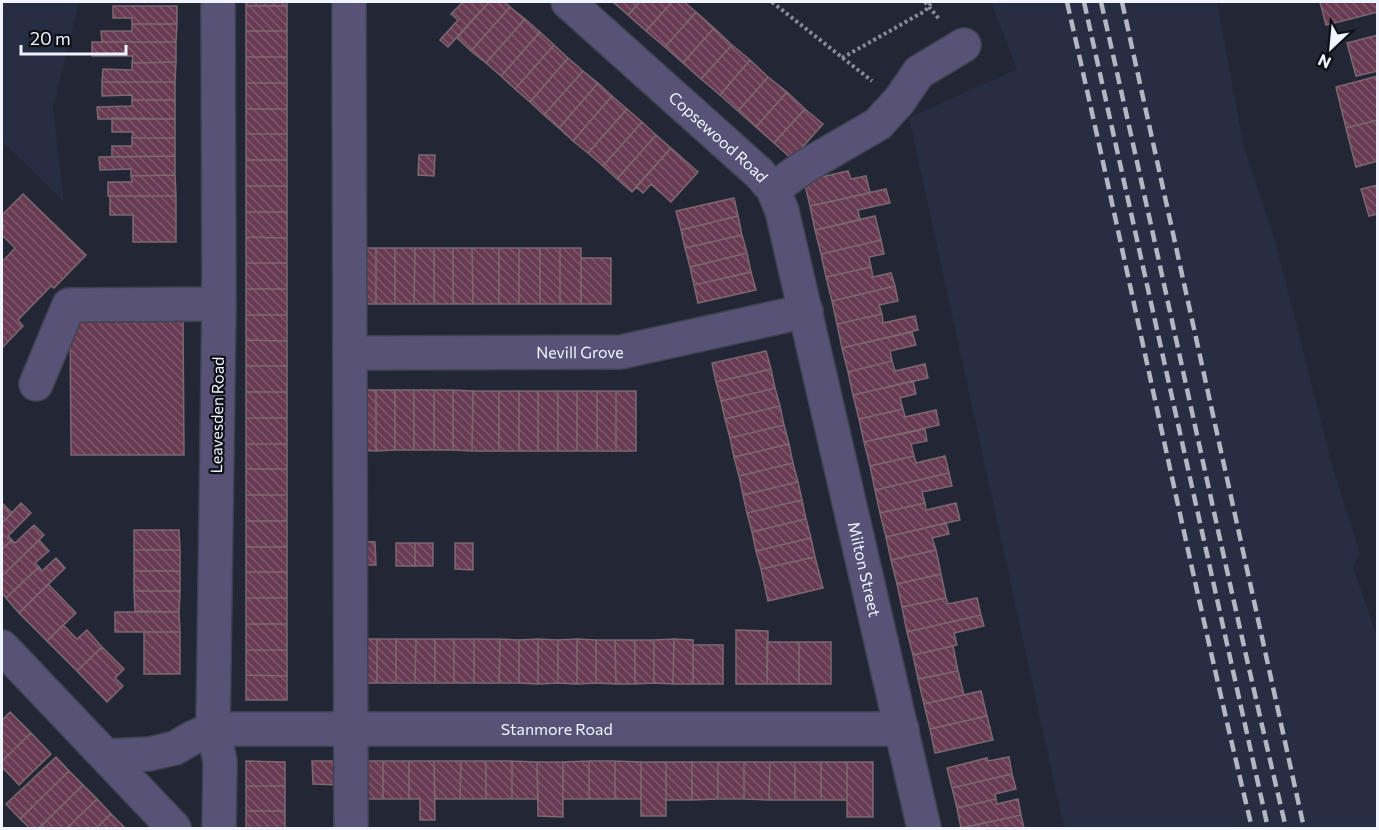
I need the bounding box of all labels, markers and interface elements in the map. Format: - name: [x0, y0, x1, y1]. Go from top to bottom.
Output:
- scale bar: [21, 18, 126, 56]
- north arrow: [1301, 18, 1361, 78]
- text: 20 m: [30, 27, 71, 49]
- text: N: [1315, 51, 1334, 73]
- street label: Copsewood Road: [665, 87, 772, 186]
- street label: Nevill Grove: [536, 342, 624, 361]
- street label: Leavesden Road: [206, 356, 227, 474]
- street label: Milton Street: [845, 520, 885, 619]
- street label: Stanmore Road: [501, 719, 613, 738]

